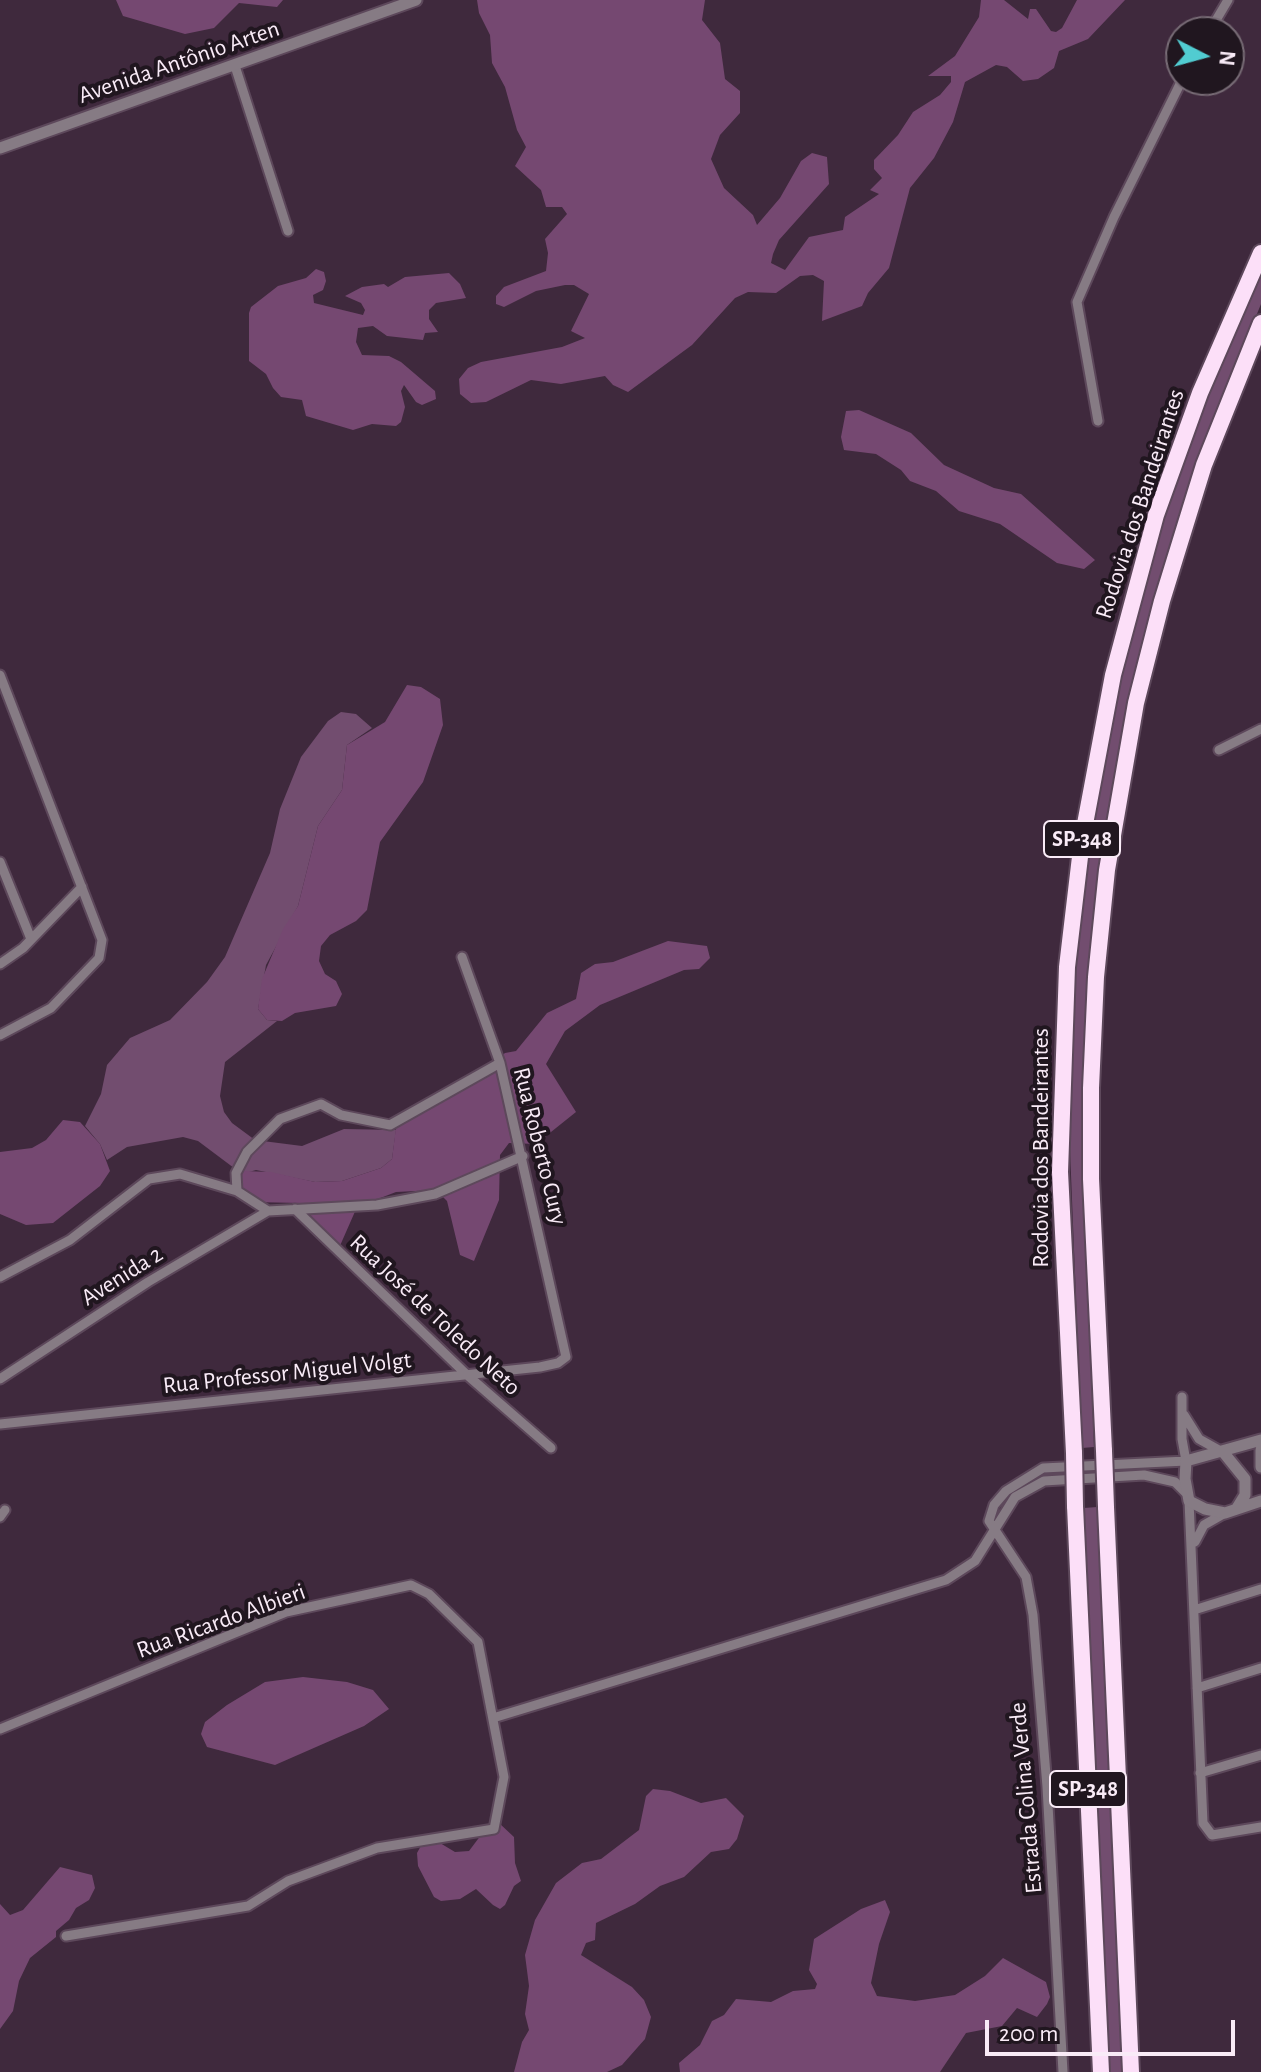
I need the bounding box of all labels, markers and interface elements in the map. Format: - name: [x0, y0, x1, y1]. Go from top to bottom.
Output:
- street label: Avenida Antônio Arten: [75, 14, 283, 110]
- north arrow: [1165, 16, 1245, 96]
- text: N: [1215, 50, 1239, 67]
- street label: Rodovia dos Bandeirantes: [1089, 386, 1191, 622]
- road number: SP-348: [1044, 821, 1120, 857]
- street label: Rodovia dos Bandeirantes: [1027, 1028, 1055, 1268]
- street label: Rua Roberto Cury: [507, 1064, 573, 1228]
- street label: Rua José de Toledo Neto: [343, 1228, 527, 1402]
- street label: Avenida 2: [76, 1240, 168, 1312]
- street label: Rua Professor Miguel Volgt: [161, 1346, 413, 1400]
- street label: Rua Ricardo Albieri: [133, 1577, 309, 1665]
- street label: Estrada Colina Verde: [1003, 1701, 1049, 1895]
- road number: SP-348: [1050, 1771, 1126, 1807]
- scale bar: [989, 2004, 1239, 2054]
- text: 200 m: [999, 2022, 1058, 2046]

